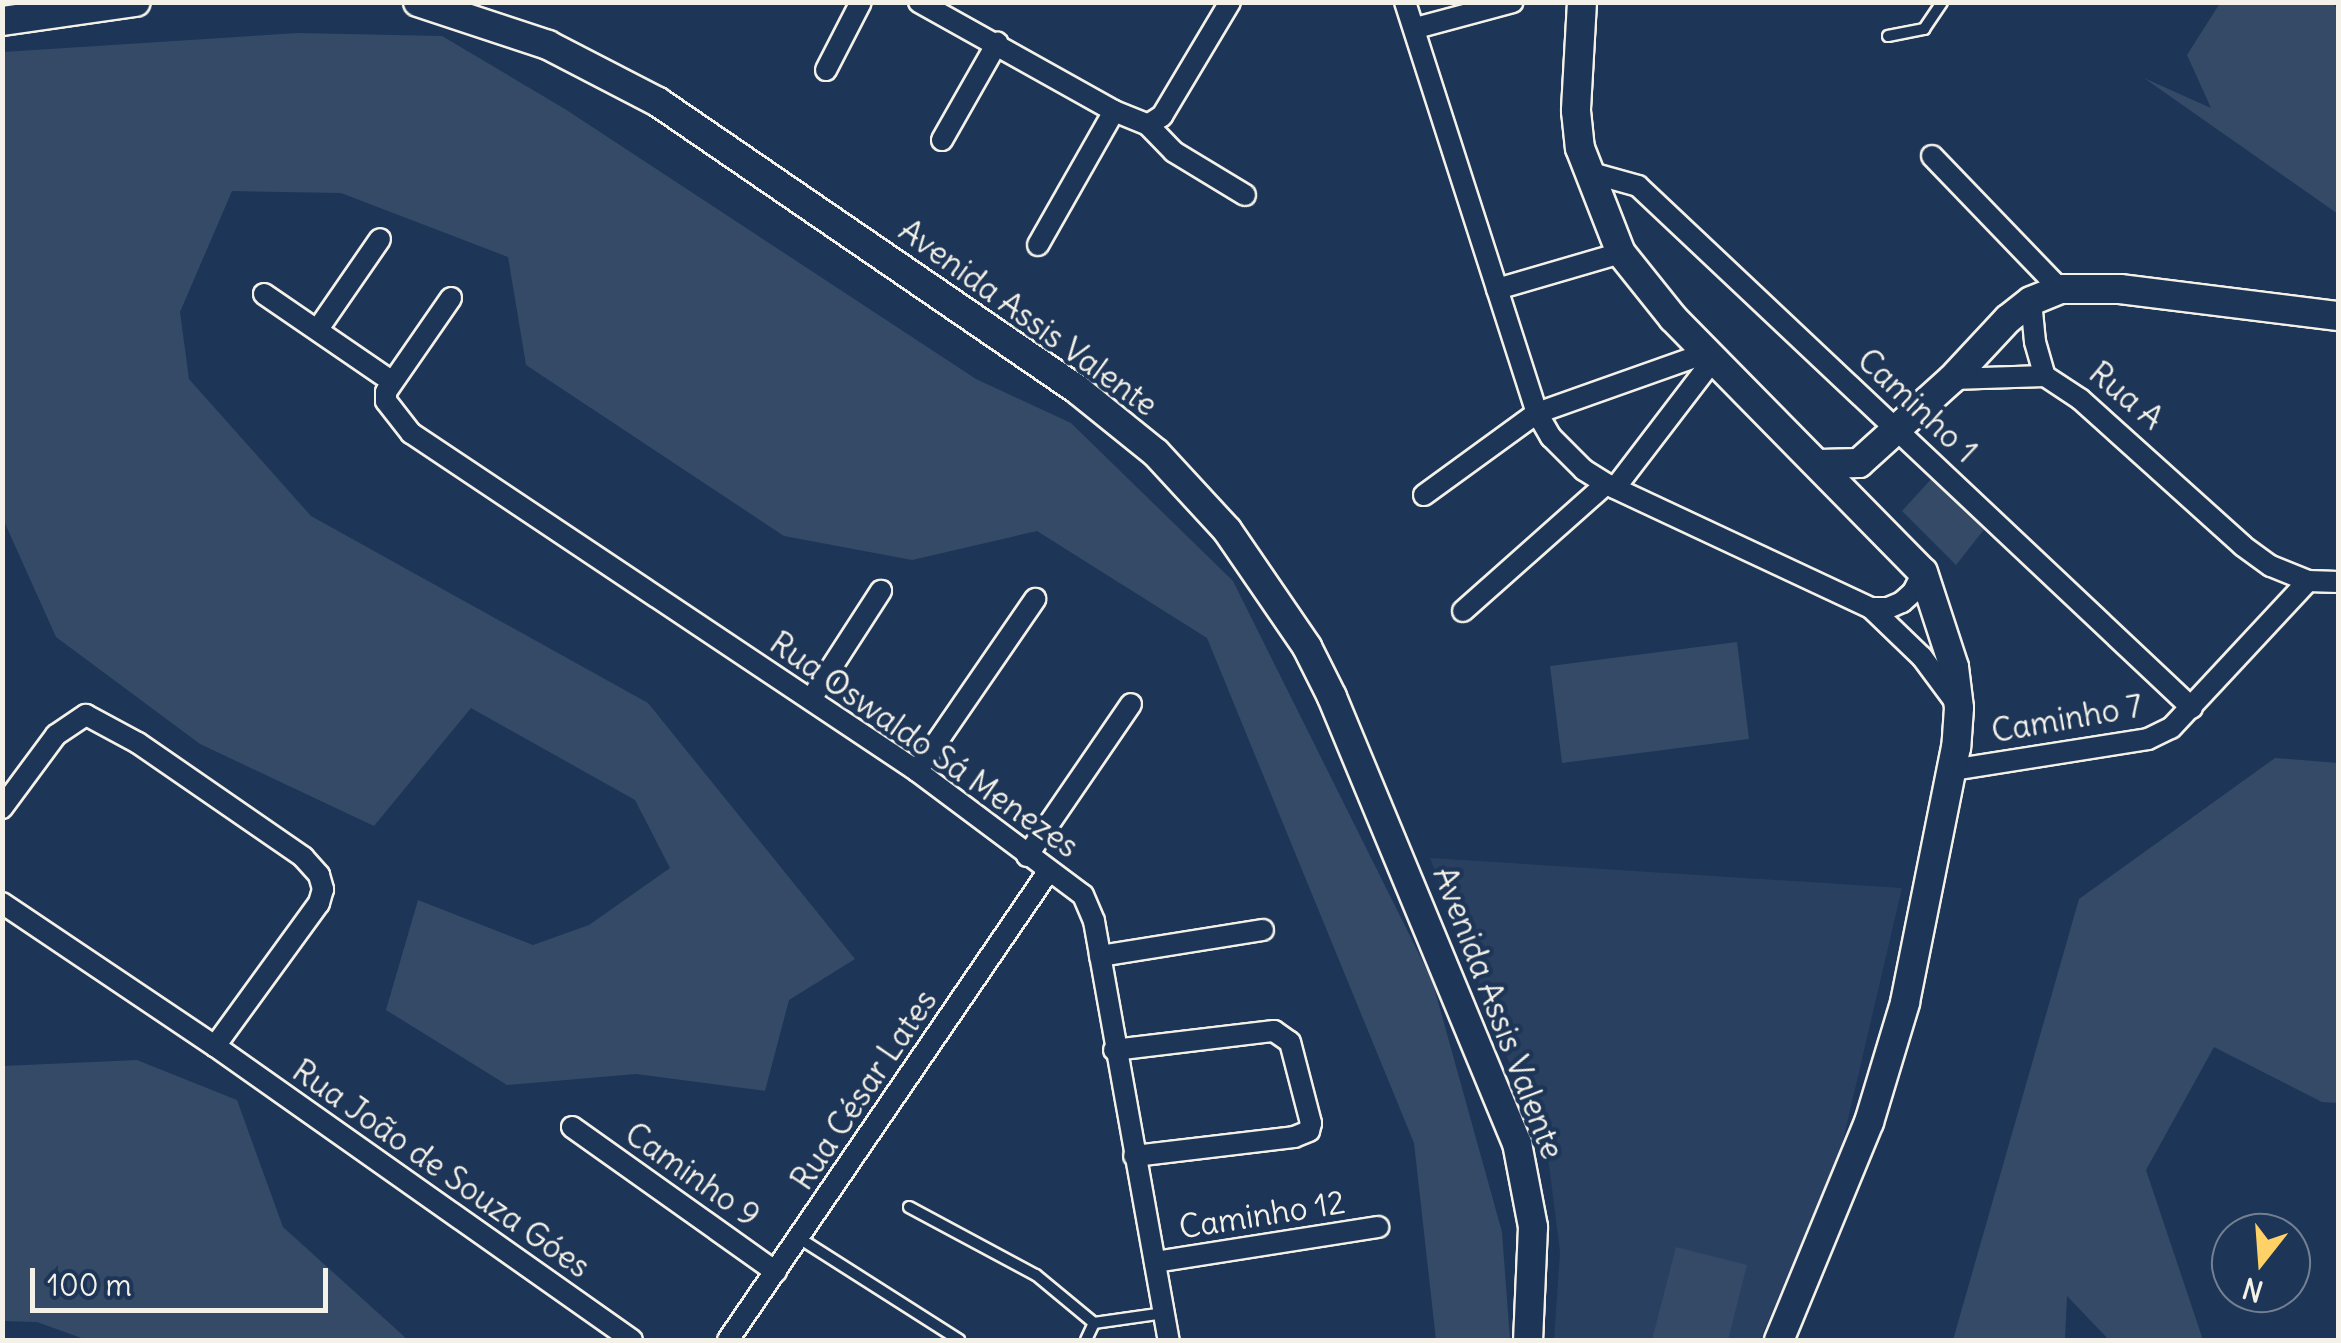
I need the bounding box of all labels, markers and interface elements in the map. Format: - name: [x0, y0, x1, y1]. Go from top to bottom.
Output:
- street label: Avenida Assis Valente: [891, 211, 1165, 425]
- street label: Caminho 1: [1849, 341, 1985, 471]
- street label: Rua A: [2081, 354, 2171, 438]
- street label: Rua Oswaldo Sá Menezes: [762, 624, 1086, 866]
- street label: Caminho 7: [1989, 687, 2145, 751]
- street label: Avenida Assis Valente: [1425, 861, 1571, 1165]
- street label: Rua César Lates: [783, 983, 945, 1197]
- street label: Rua João de Souza Góes: [285, 1052, 597, 1286]
- street label: Caminho 9: [617, 1115, 767, 1235]
- street label: Caminho 12: [1176, 1183, 1348, 1247]
- north arrow: [2211, 1213, 2311, 1313]
- scale bar: [35, 1248, 332, 1310]
- text: 100 m: [47, 1266, 132, 1304]
- text: N: [2238, 1270, 2267, 1310]

